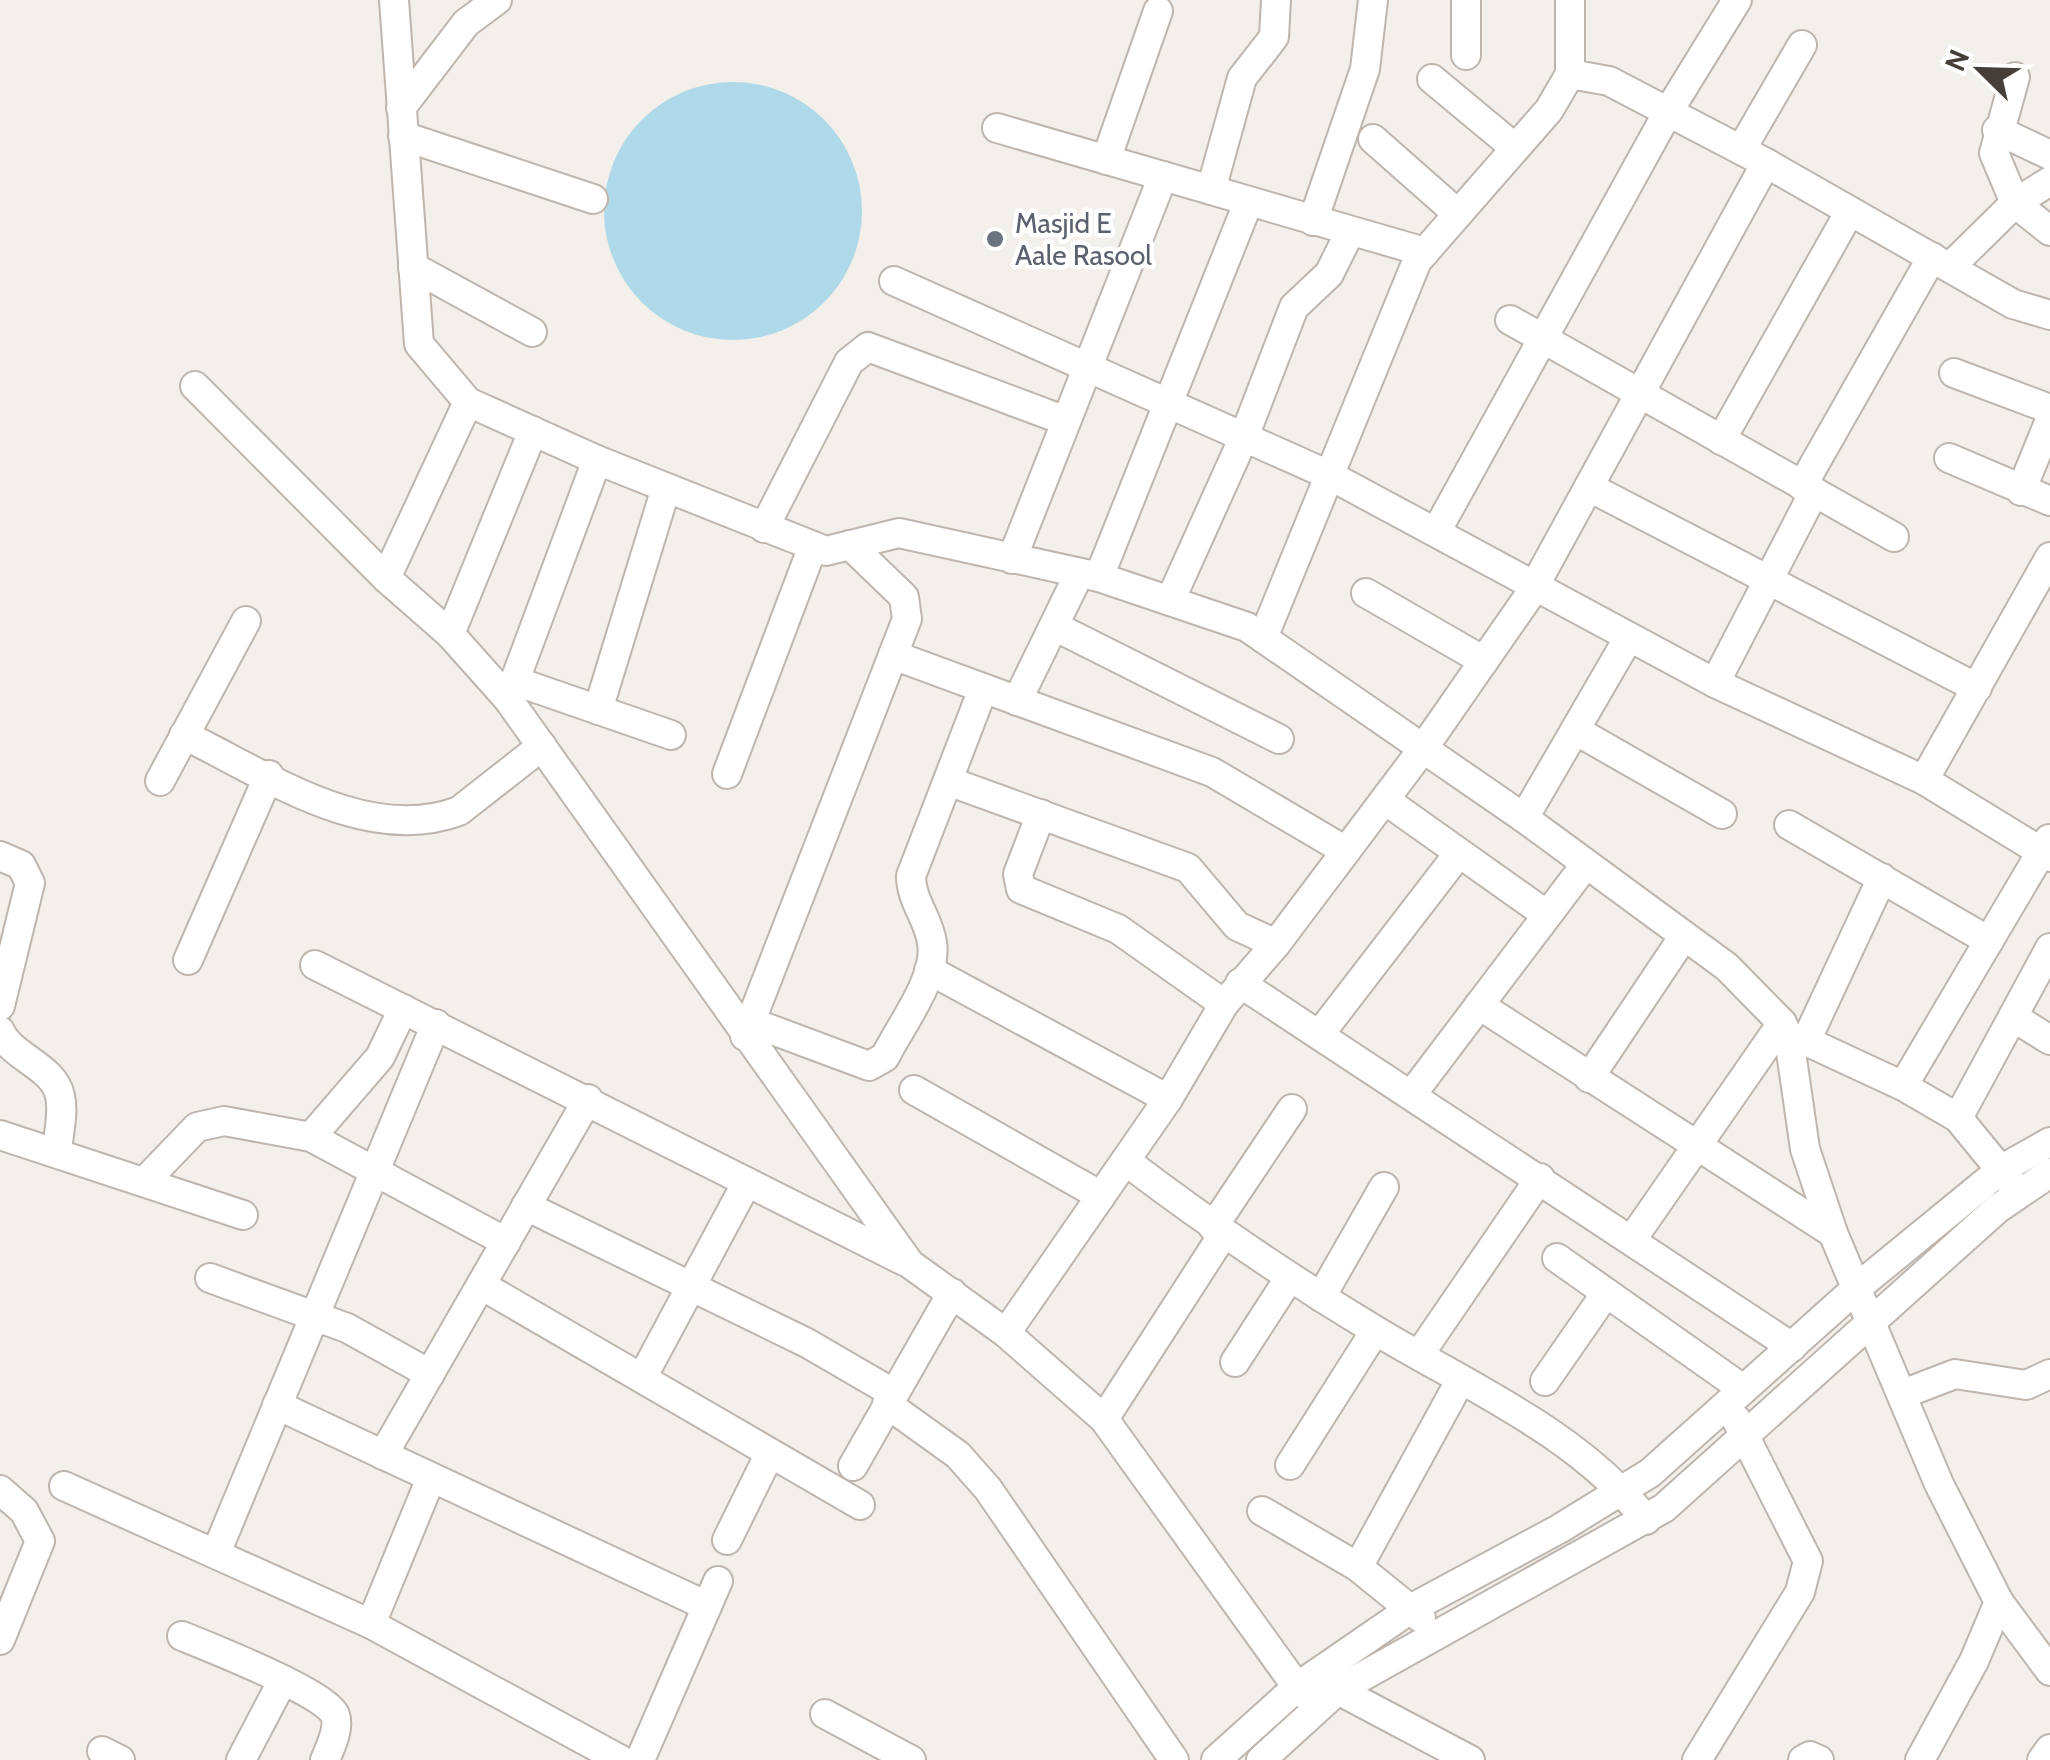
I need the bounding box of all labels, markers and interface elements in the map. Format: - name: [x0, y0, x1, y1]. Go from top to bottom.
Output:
- north arrow: [1930, 20, 2030, 120]
- text: N: [1937, 44, 1977, 76]
- place label: Masjid E Aale Rasool: [1015, 206, 1152, 272]
- marker: Masjid E Aale Rasool: [984, 228, 1006, 250]

